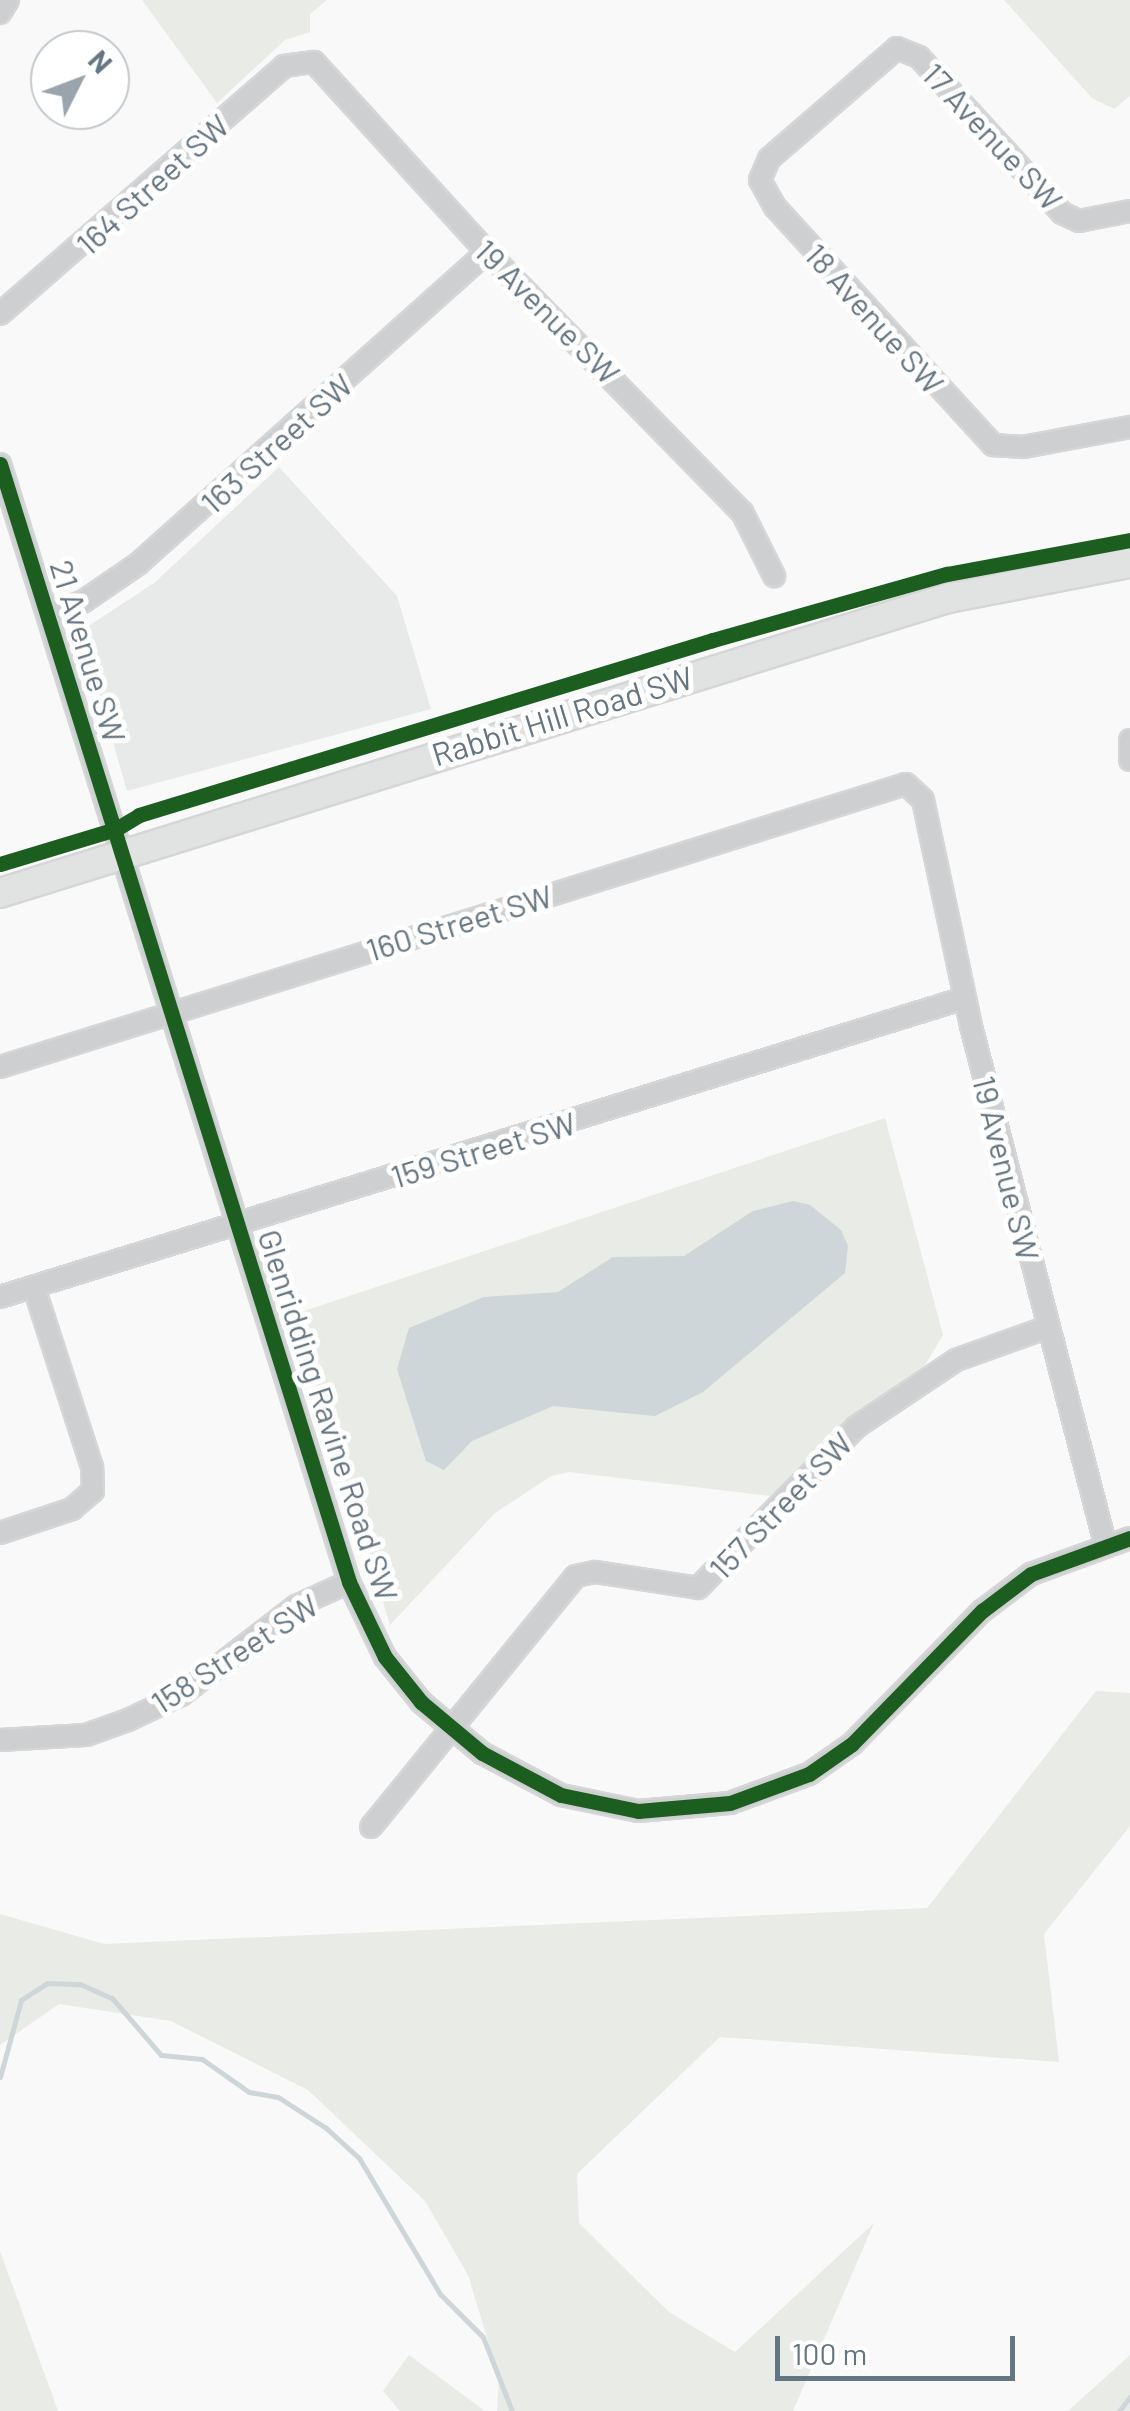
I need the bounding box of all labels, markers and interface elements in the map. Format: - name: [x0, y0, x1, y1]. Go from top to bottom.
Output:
- north arrow: [30, 30, 130, 130]
- text: N: [82, 43, 120, 80]
- street label: 17 Avenue SW: [915, 54, 1071, 218]
- street label: 164 Street SW: [68, 106, 236, 262]
- street label: 19 Avenue SW: [468, 231, 628, 391]
- street label: 18 Avenue SW: [798, 235, 952, 401]
- street label: 163 Street SW: [192, 365, 360, 521]
- street label: 21 Avenue SW: [43, 555, 135, 747]
- street label: Rabbit Hill Road SW: [427, 657, 697, 773]
- street label: 160 Street SW: [361, 876, 557, 968]
- street label: 19 Avenue SW: [966, 1072, 1048, 1264]
- street label: 159 Street SW: [386, 1103, 580, 1195]
- street label: Glenridding Ravine Road SW: [251, 1224, 407, 1606]
- street label: 157 Street SW: [700, 1424, 860, 1586]
- street label: 158 Street SW: [143, 1585, 325, 1721]
- scale bar: [780, 2316, 1020, 2378]
- text: 100 m: [792, 2335, 867, 2371]

